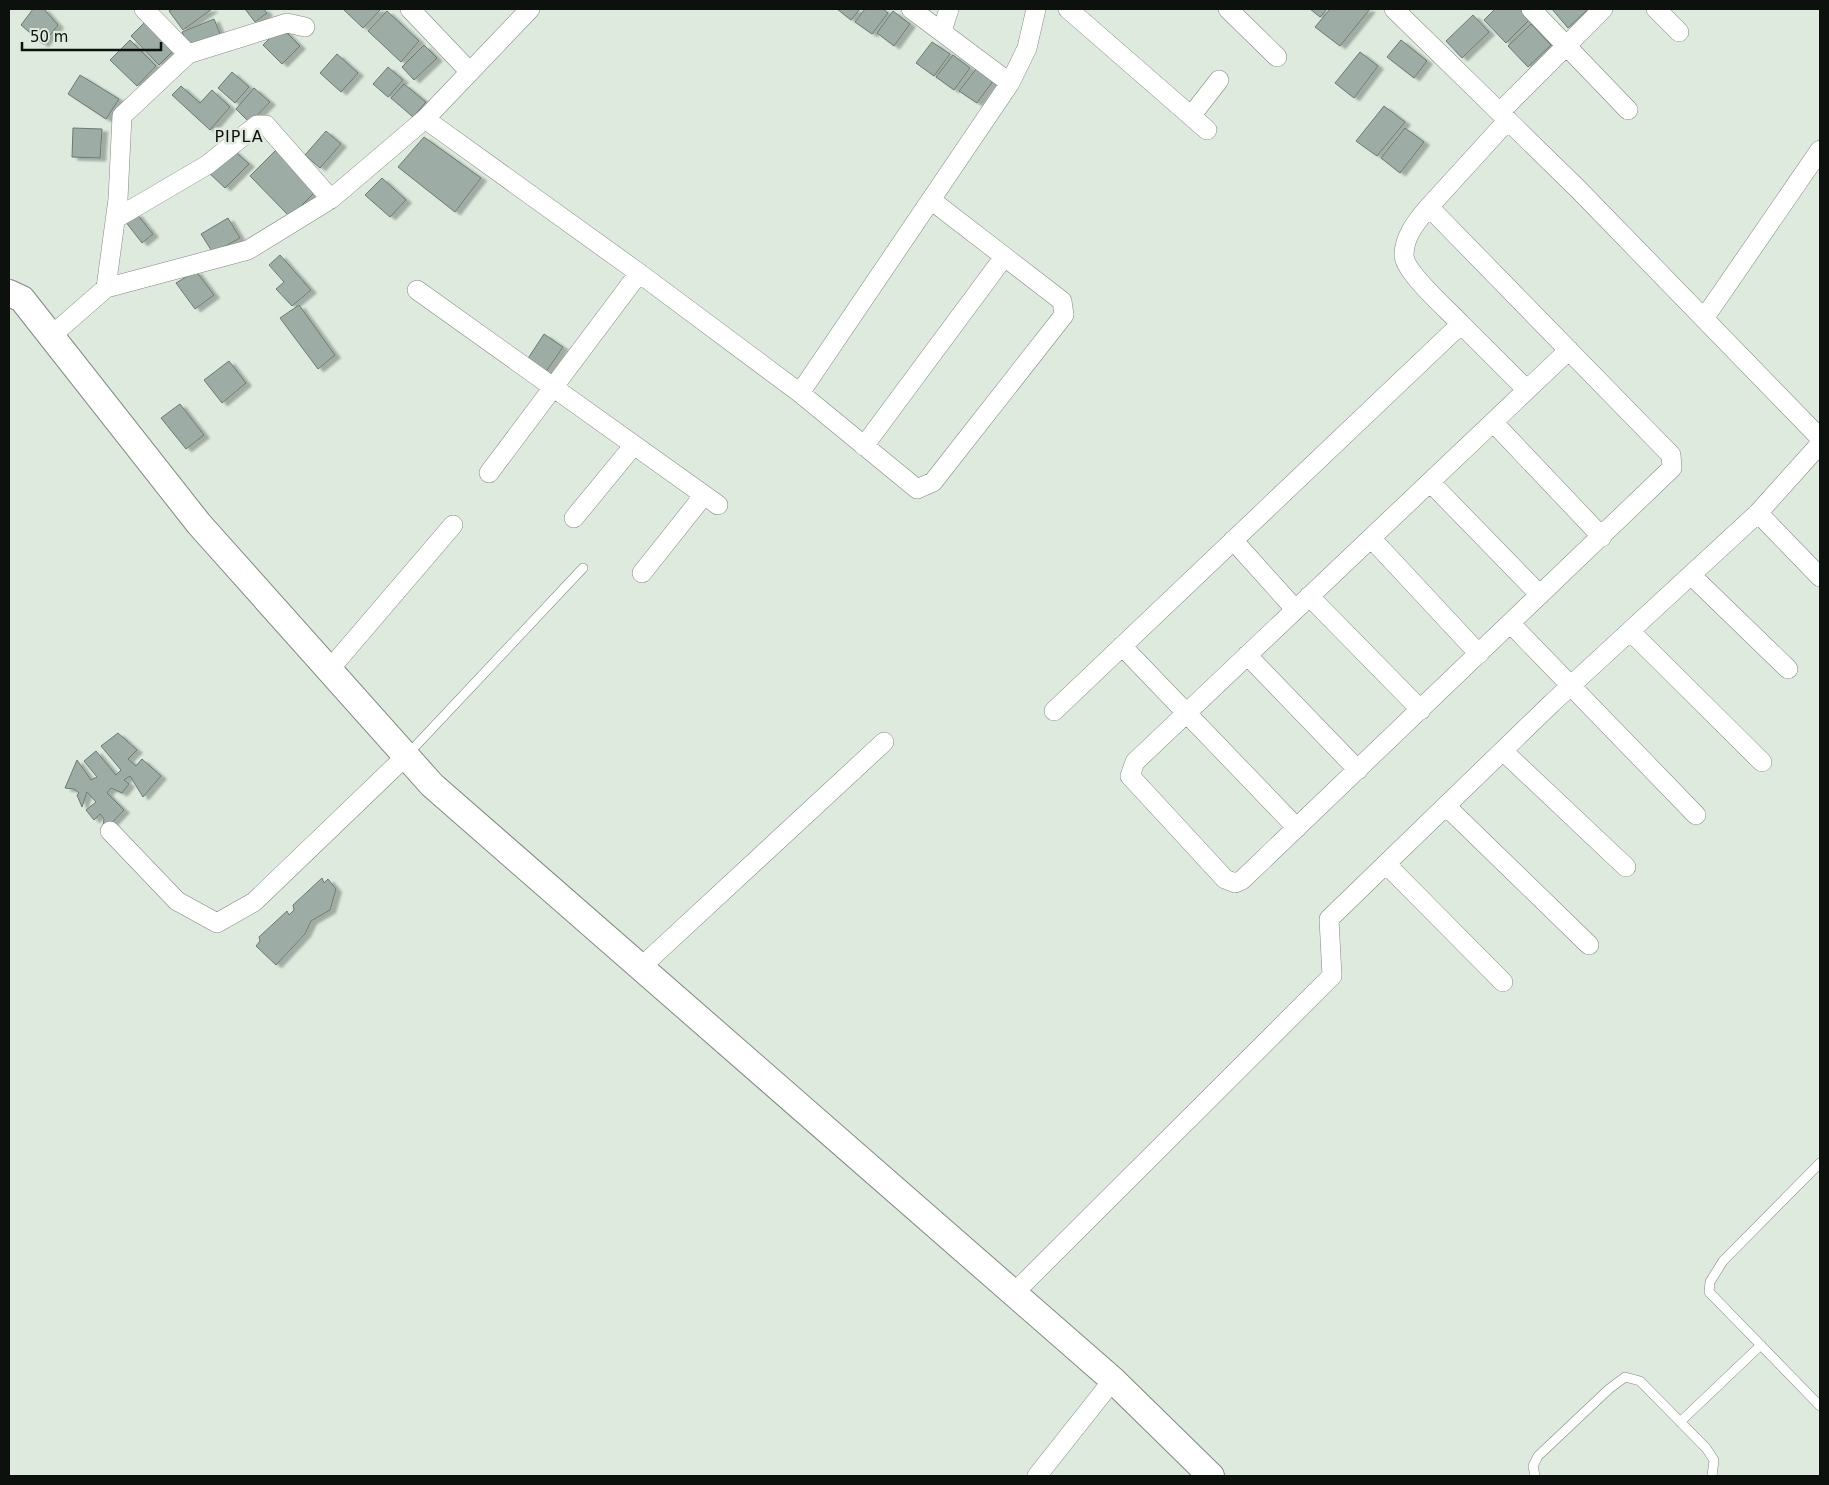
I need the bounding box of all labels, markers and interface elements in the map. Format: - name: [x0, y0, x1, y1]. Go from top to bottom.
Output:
- scale bar: [22, 20, 161, 52]
- text: 50 m: [30, 28, 68, 46]
- district label: PIPLA: [214, 127, 264, 146]

